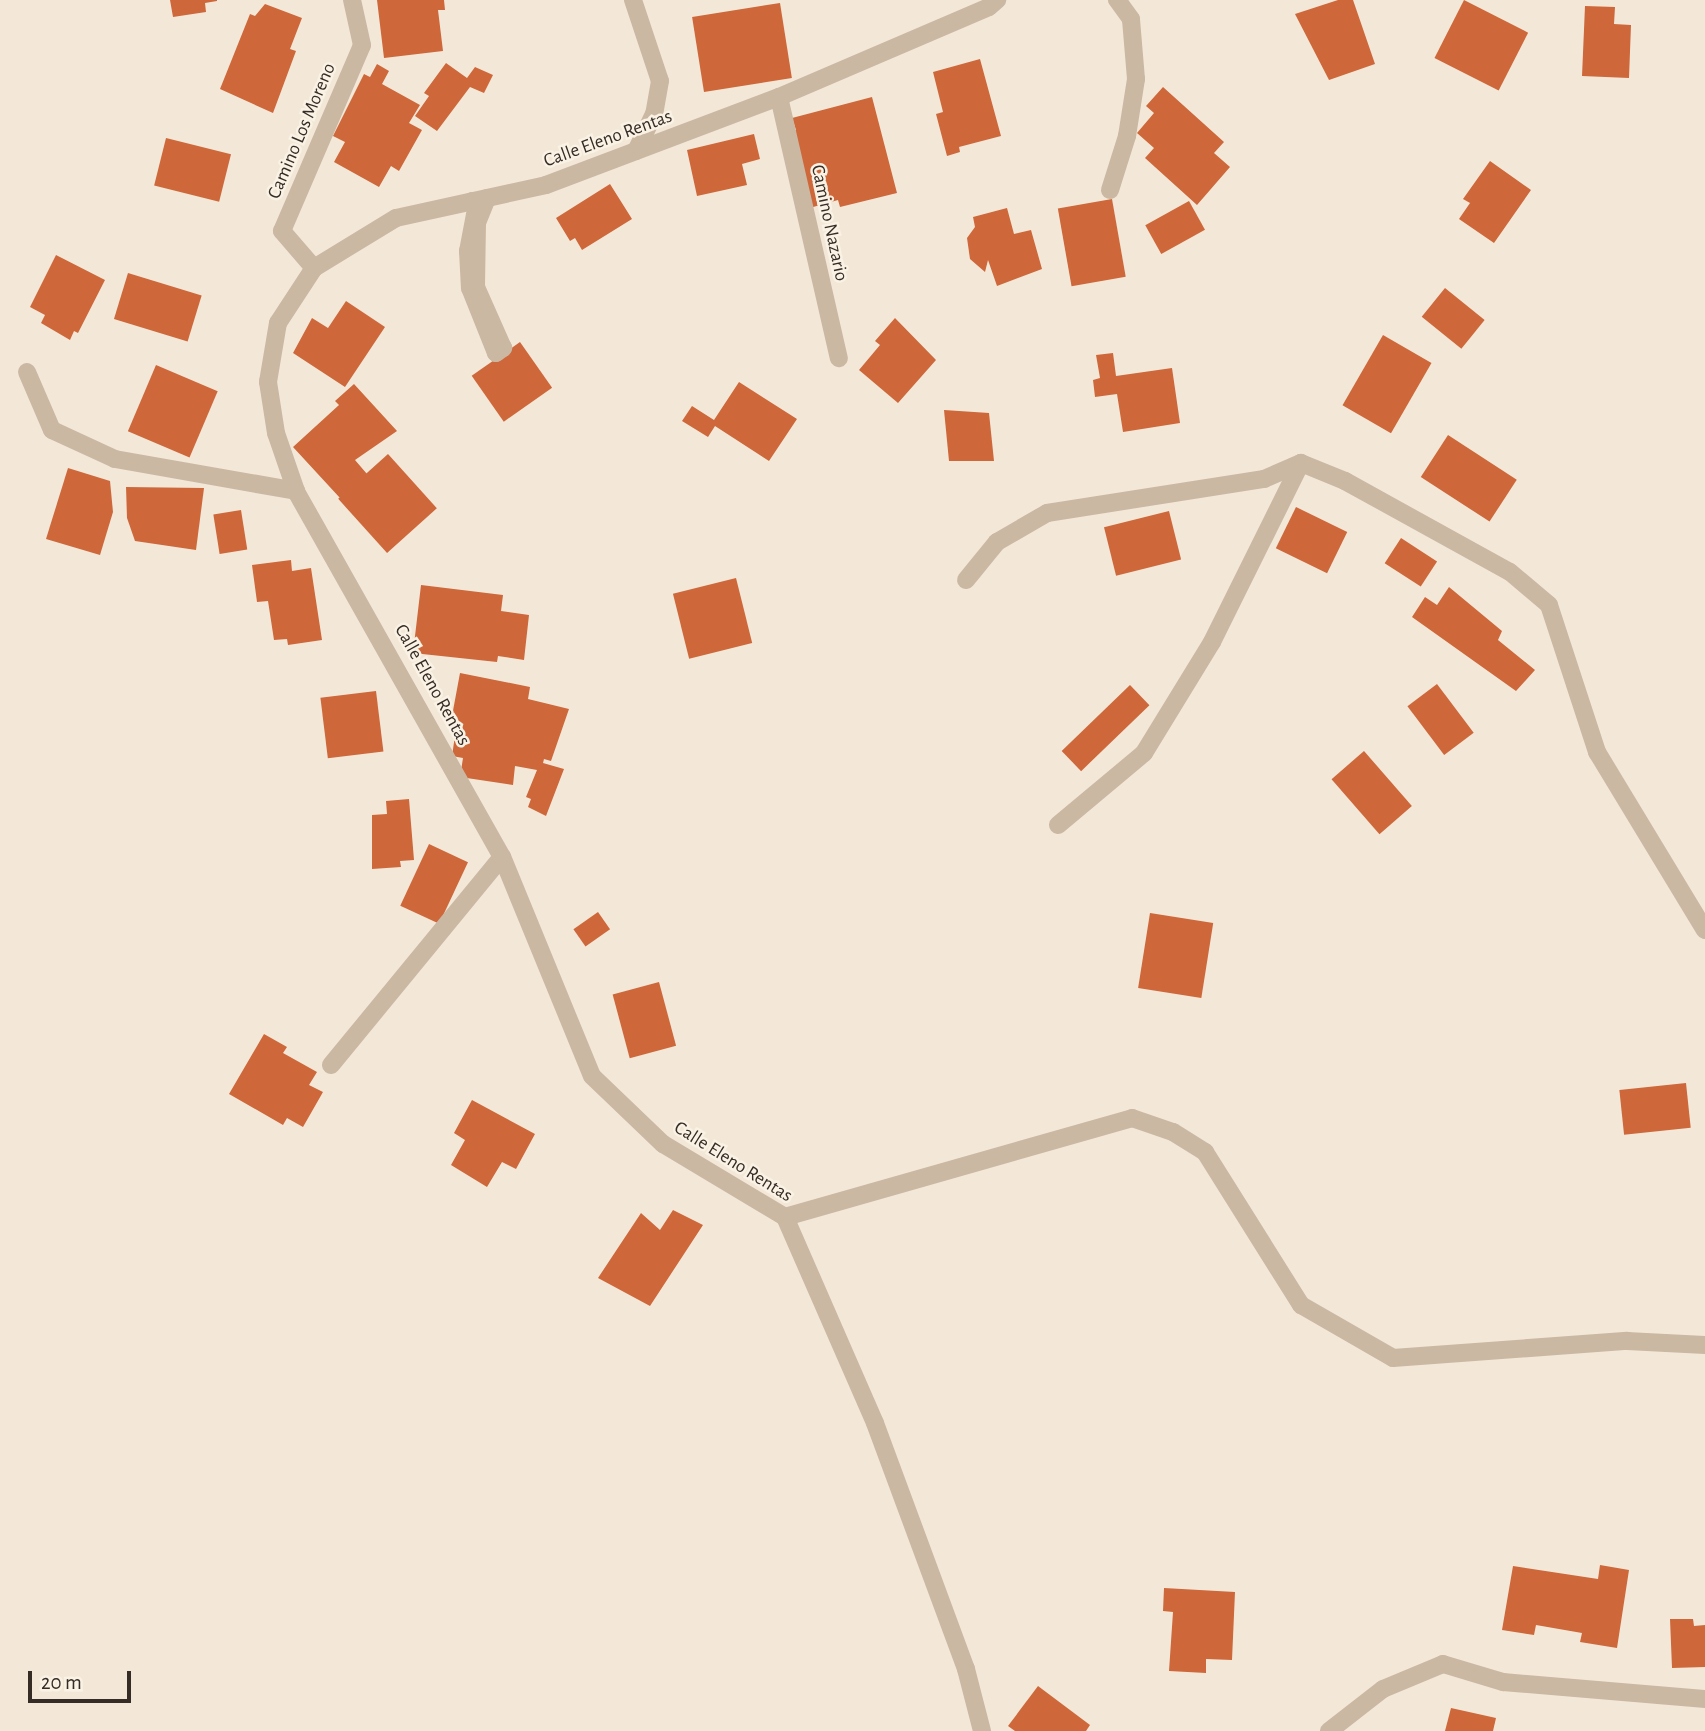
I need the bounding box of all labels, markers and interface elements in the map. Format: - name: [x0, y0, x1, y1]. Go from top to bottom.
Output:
- street label: Camino Los Moreno: [263, 60, 341, 202]
- street label: Calle Eleno Rentas: [541, 105, 675, 173]
- street label: Camino Nazario: [806, 163, 852, 283]
- street label: Calle Eleno Rentas: [389, 620, 475, 750]
- street label: Calle Eleno Rentas: [670, 1117, 796, 1207]
- scale bar: [32, 1658, 135, 1702]
- text: 20 m: [41, 1672, 82, 1693]

